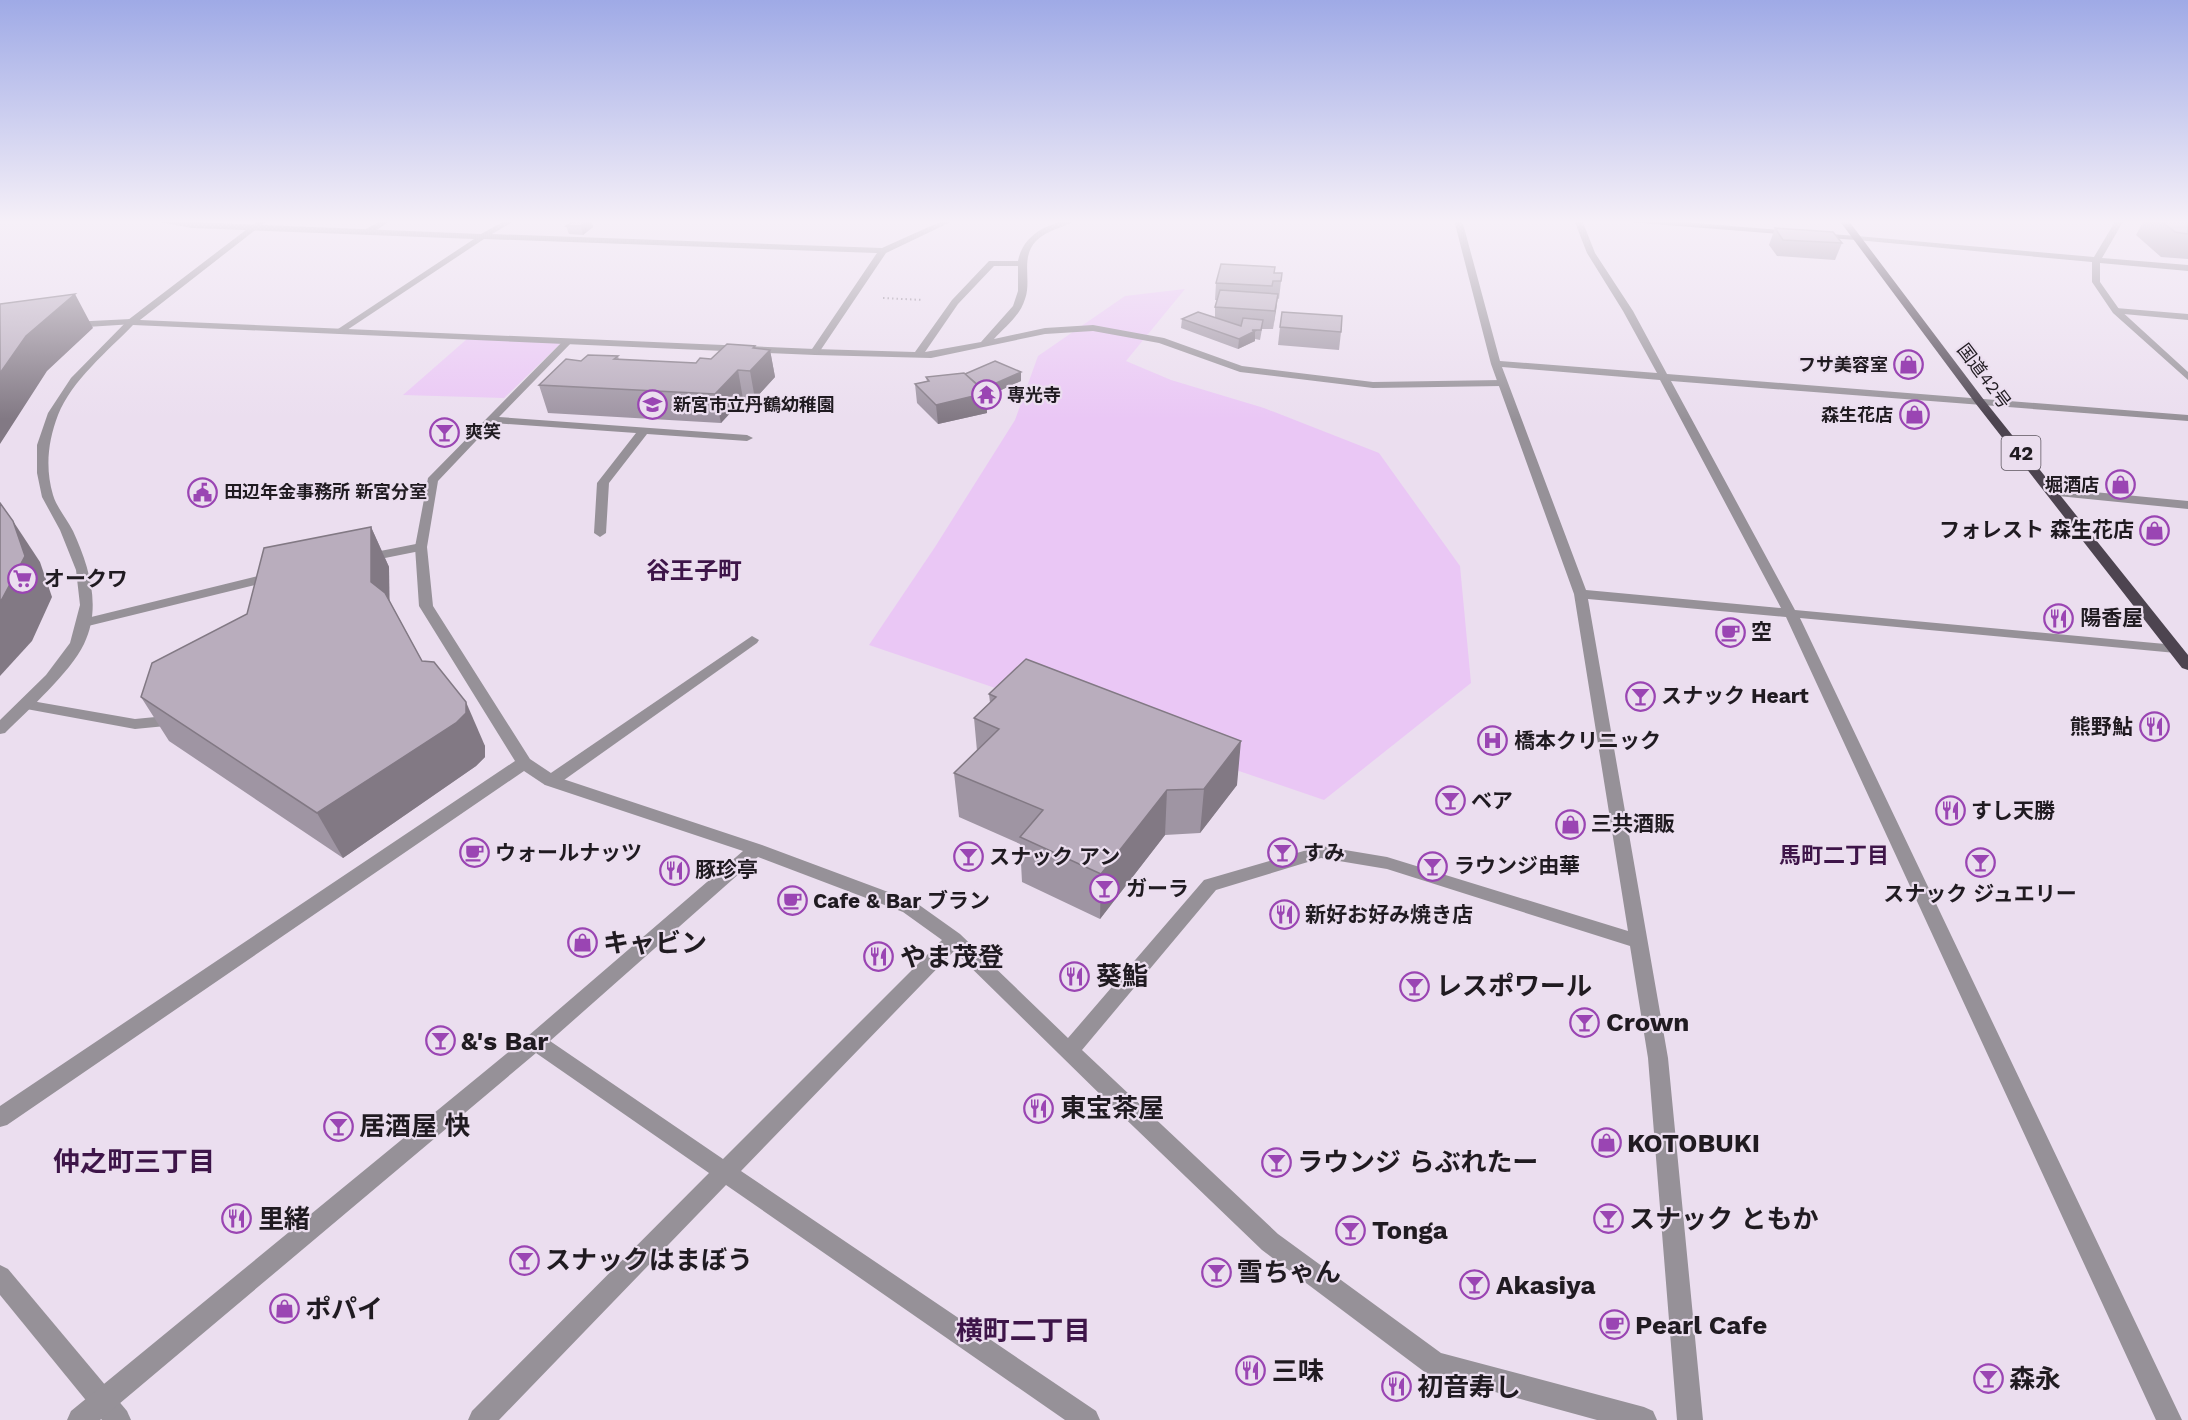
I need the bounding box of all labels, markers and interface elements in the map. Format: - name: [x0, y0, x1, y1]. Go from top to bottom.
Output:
- street label: 国道42号: [1953, 339, 2016, 412]
- shop icon: フサ美容室: [1893, 349, 1925, 381]
- place label: フサ美容室: [1798, 354, 1888, 375]
- temple icon: 専光寺: [970, 379, 1002, 411]
- place label: 専光寺: [1007, 384, 1061, 405]
- school or university icon: 新宮市立丹鶴幼稚園: [636, 389, 668, 421]
- place label: 新宮市立丹鶴幼稚園: [673, 394, 835, 415]
- shop icon: 森生花店: [1898, 399, 1930, 431]
- place label: 森生花店: [1821, 404, 1893, 425]
- bar icon: 爽笑: [428, 416, 460, 448]
- place label: 爽笑: [465, 421, 501, 442]
- road number: 42: [2002, 436, 2040, 470]
- shop icon: 堀酒店: [2104, 469, 2136, 501]
- place label: 堀酒店: [2045, 474, 2099, 495]
- public building icon: 田辺年金事務所 新宮分室: [187, 476, 219, 508]
- place label: 田辺年金事務所 新宮分室: [224, 481, 427, 502]
- shop icon: フォレスト 森生花店: [2139, 514, 2171, 546]
- place label: フォレスト 森生花店: [1939, 517, 2134, 542]
- district label: 谷王子町: [646, 557, 742, 585]
- supermarket icon: オークワ: [7, 563, 39, 595]
- place label: オークワ: [44, 566, 128, 591]
- restaurant icon: 陽香屋: [2043, 602, 2075, 634]
- place label: 陽香屋: [2080, 605, 2143, 630]
- cafe icon: 空: [1714, 616, 1746, 648]
- place label: 空: [1751, 619, 1772, 644]
- bar icon: スナック Heart: [1624, 680, 1656, 712]
- place label: スナック Heart: [1661, 683, 1809, 708]
- restaurant icon: 熊野鮎: [2138, 711, 2170, 743]
- place label: 熊野鮎: [2070, 714, 2133, 739]
- hospital icon: 橋本クリニック: [1477, 725, 1509, 757]
- place label: 橋本クリニック: [1514, 728, 1661, 753]
- bar icon: ベア: [1434, 785, 1466, 817]
- place label: ベア: [1471, 788, 1513, 813]
- restaurant icon: すし天勝: [1934, 795, 1966, 827]
- place label: すし天勝: [1971, 798, 2055, 823]
- shop icon: 三共酒販: [1554, 808, 1586, 840]
- place label: 三共酒販: [1591, 811, 1675, 836]
- cafe icon: ウォールナッツ: [458, 837, 490, 869]
- bar icon: すみ: [1266, 837, 1298, 869]
- place label: ウォールナッツ: [495, 840, 642, 865]
- place label: すみ: [1303, 840, 1345, 865]
- bar icon: スナック アン: [952, 841, 984, 873]
- district label: 馬町二丁目: [1779, 843, 1889, 868]
- place label: スナック アン: [989, 844, 1120, 869]
- bar icon: スナック ジュエリー: [1964, 847, 1996, 879]
- bar icon: ラウンジ由華: [1417, 850, 1449, 882]
- place label: ラウンジ由華: [1454, 853, 1580, 878]
- restaurant icon: 豚珍亭: [658, 854, 690, 886]
- place label: 豚珍亭: [695, 857, 758, 882]
- bar icon: ガーラ: [1089, 873, 1121, 905]
- place label: ガーラ: [1126, 876, 1189, 901]
- place label: スナック ジュエリー: [1883, 881, 2077, 906]
- cafe icon: Cafe & Bar ブラン: [776, 885, 808, 917]
- place label: Cafe & Bar ブラン: [813, 888, 990, 913]
- restaurant icon: 新好お好み焼き店: [1268, 899, 1300, 931]
- place label: 新好お好み焼き店: [1305, 902, 1473, 927]
- shop icon: キャビン: [566, 927, 598, 959]
- place label: キャビン: [603, 928, 707, 958]
- restaurant icon: やま茂登: [863, 941, 895, 973]
- place label: やま茂登: [900, 942, 1004, 972]
- restaurant icon: 葵鮨: [1059, 960, 1091, 992]
- place label: 葵鮨: [1096, 961, 1148, 991]
- bar icon: レスポワール: [1399, 970, 1431, 1002]
- place label: レスポワール: [1436, 971, 1592, 1001]
- bar icon: Crown: [1569, 1006, 1601, 1038]
- place label: Crown: [1606, 1007, 1689, 1037]
- bar icon: &'s Bar: [424, 1025, 456, 1057]
- place label: &'s Bar: [461, 1026, 549, 1056]
- restaurant icon: 東宝茶屋: [1023, 1092, 1055, 1124]
- place label: 東宝茶屋: [1060, 1093, 1164, 1123]
- bar icon: 居酒屋 快: [322, 1110, 354, 1142]
- place label: 居酒屋 快: [359, 1111, 470, 1141]
- shop icon: KOTOBUKI: [1590, 1127, 1622, 1159]
- place label: KOTOBUKI: [1627, 1128, 1760, 1158]
- district label: 仲之町三丁目: [53, 1146, 215, 1178]
- bar icon: ラウンジ らぶれたー: [1260, 1146, 1292, 1178]
- place label: ラウンジ らぶれたー: [1297, 1147, 1538, 1177]
- restaurant icon: 里緒: [221, 1203, 253, 1235]
- bar icon: スナック ともか: [1592, 1203, 1624, 1235]
- place label: 里緒: [258, 1204, 310, 1234]
- place label: スナック ともか: [1629, 1204, 1818, 1234]
- bar icon: Tonga: [1335, 1214, 1367, 1246]
- place label: Tonga: [1372, 1215, 1448, 1245]
- bar icon: スナックはまぼう: [508, 1244, 540, 1276]
- place label: スナックはまぼう: [545, 1245, 753, 1275]
- bar icon: 雪ちゃん: [1200, 1256, 1232, 1288]
- place label: 雪ちゃん: [1237, 1257, 1341, 1287]
- bar icon: Akasiya: [1459, 1269, 1491, 1301]
- place label: Akasiya: [1496, 1270, 1596, 1300]
- shop icon: ポパイ: [268, 1293, 300, 1325]
- place label: ポパイ: [305, 1294, 383, 1324]
- cafe icon: Pearl Cafe: [1598, 1309, 1630, 1341]
- place label: Pearl Cafe: [1635, 1310, 1767, 1340]
- district label: 横町二丁目: [956, 1315, 1091, 1347]
- restaurant icon: 三味: [1235, 1355, 1267, 1387]
- place label: 三味: [1272, 1356, 1324, 1386]
- bar icon: 森永: [1972, 1363, 2004, 1395]
- place label: 森永: [2009, 1364, 2061, 1394]
- restaurant icon: 初音寿し: [1380, 1371, 1412, 1403]
- place label: 初音寿し: [1417, 1372, 1521, 1402]

